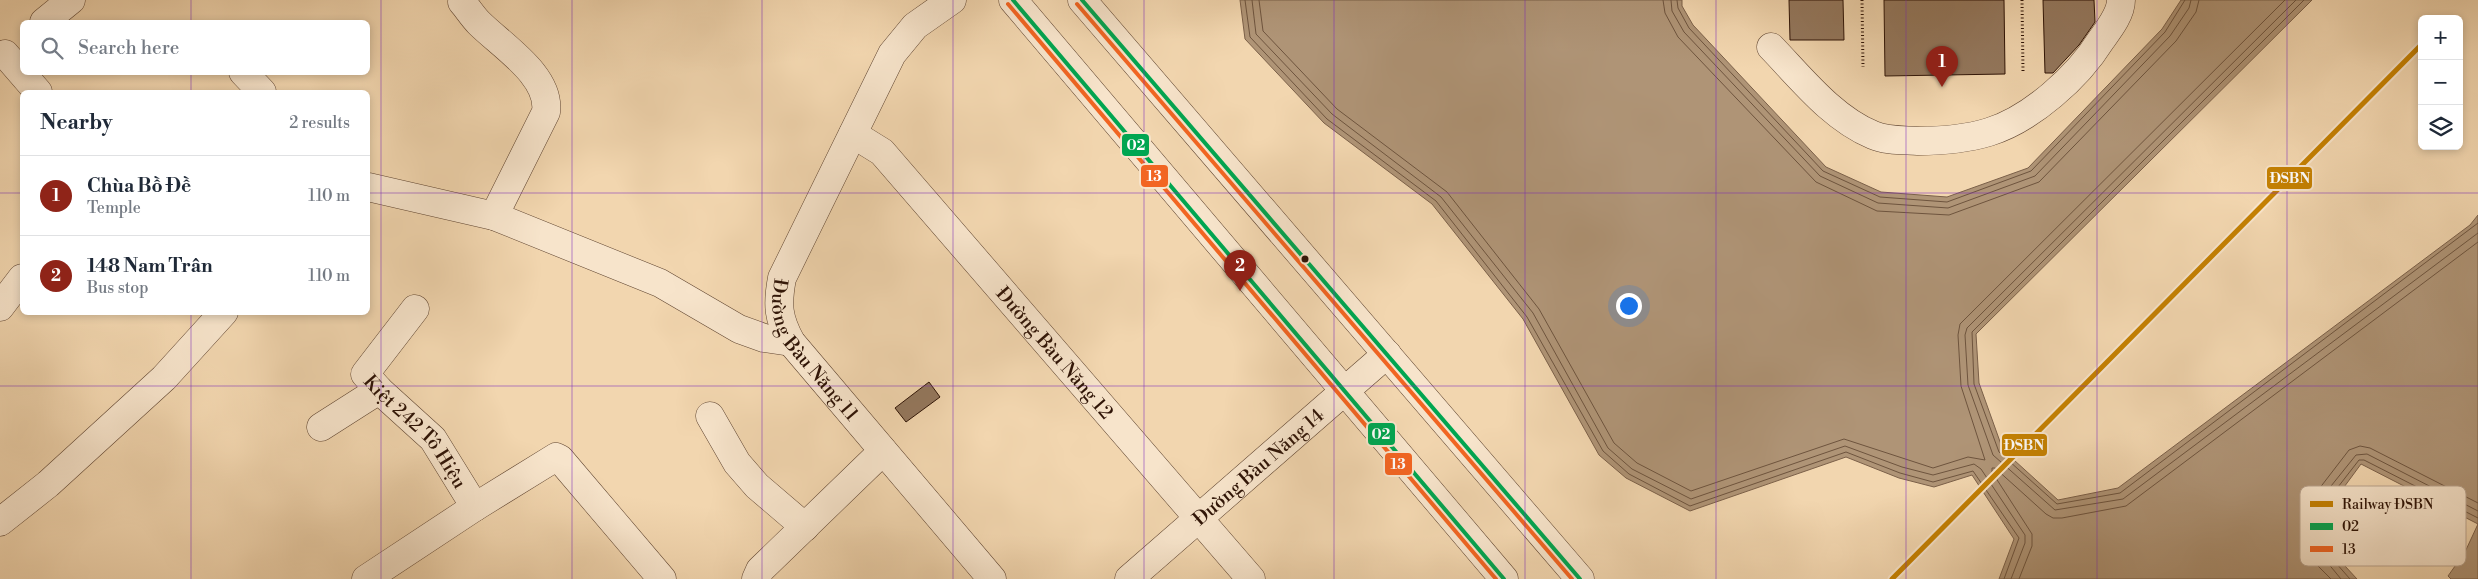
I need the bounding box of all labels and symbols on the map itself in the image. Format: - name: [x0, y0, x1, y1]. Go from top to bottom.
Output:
- pin: 1: [1926, 46, 1958, 87]
- line badge: 02: [1121, 133, 1150, 157]
- text: 02: [1127, 137, 1146, 155]
- line badge: 13: [1140, 164, 1169, 188]
- line badge: ĐSBN: [2266, 166, 2313, 190]
- text: 13: [1146, 168, 1162, 186]
- text: ĐSBN: [2269, 170, 2310, 188]
- pin: 2: [1224, 250, 1256, 291]
- unlabelled marker: [1300, 254, 1310, 264]
- street label: Đường Bàu Năng 11: [766, 277, 863, 426]
- street label: Đường Bàu Năng 12: [991, 282, 1118, 424]
- your location: [1616, 293, 1642, 319]
- street label: Kiệt 242 Tô Hiệu: [358, 370, 472, 493]
- street label: Đường Bàu Năng 14: [1188, 404, 1329, 531]
- line badge: 02: [1367, 422, 1396, 446]
- text: 02: [1372, 426, 1391, 444]
- line badge: ĐSBN: [2001, 433, 2048, 457]
- text: ĐSBN: [2003, 437, 2044, 455]
- line badge: 13: [1384, 452, 1413, 476]
- text: 13: [1390, 456, 1406, 474]
- legend: [2300, 486, 2466, 566]
- text: Railway ĐSBN: [2342, 496, 2434, 514]
- text: 02: [2342, 518, 2359, 536]
- text: 13: [2342, 541, 2356, 559]

